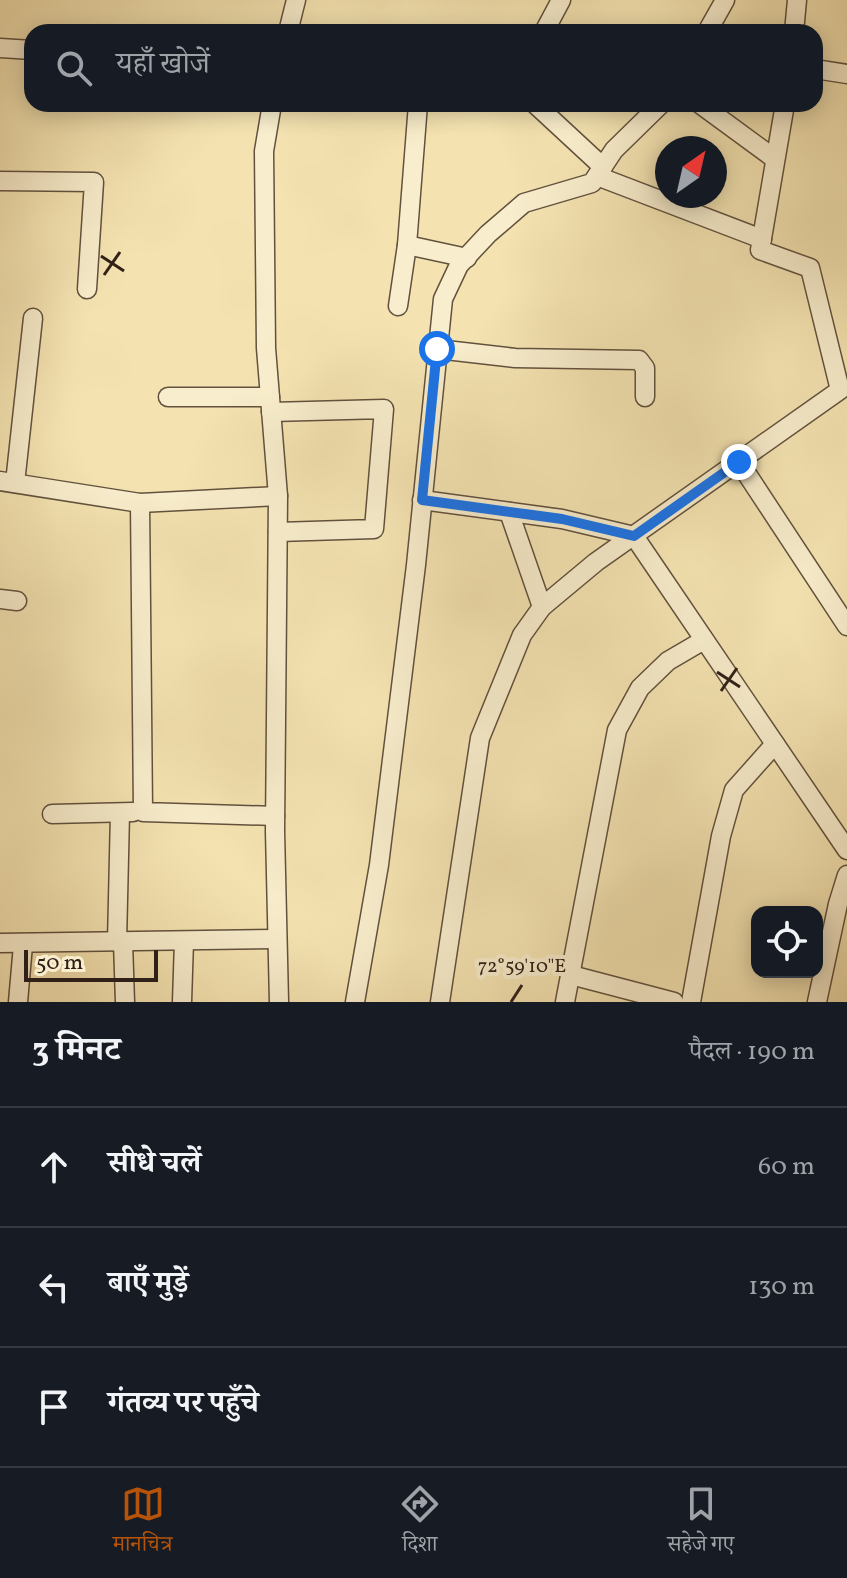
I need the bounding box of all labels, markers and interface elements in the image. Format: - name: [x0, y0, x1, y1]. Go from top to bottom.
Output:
- search box: [24, 24, 823, 112]
- text: यहाँ खोजें: [116, 44, 210, 86]
- icon: search: [52, 46, 96, 90]
- north arrow: [655, 136, 727, 208]
- route start: [419, 331, 455, 367]
- route end: [721, 444, 757, 480]
- map controls: [751, 906, 823, 978]
- button: locate: [751, 906, 823, 978]
- scale bar: [24, 946, 158, 982]
- text: 50 m: [36, 948, 83, 979]
- text: 72°59'10"E: [478, 953, 566, 981]
- text: 3 मिनट: [32, 1028, 121, 1075]
- text: पैदल · 190 m: [689, 1034, 815, 1070]
- text: सीधे चलें: [108, 1143, 201, 1185]
- icon: ahead: [32, 1145, 76, 1189]
- text: 60 m: [758, 1149, 815, 1185]
- text: बाएँ मुड़ें: [108, 1263, 188, 1305]
- icon: left: [32, 1265, 76, 1309]
- text: 130 m: [748, 1269, 815, 1305]
- text: गंतव्य पर पहुँचे: [108, 1383, 259, 1425]
- icon: arrive: [32, 1385, 76, 1429]
- tab: मानचित्र: [113, 1482, 172, 1565]
- tab: दिशा: [398, 1482, 442, 1565]
- tab: सहेजे गए: [667, 1482, 734, 1565]

